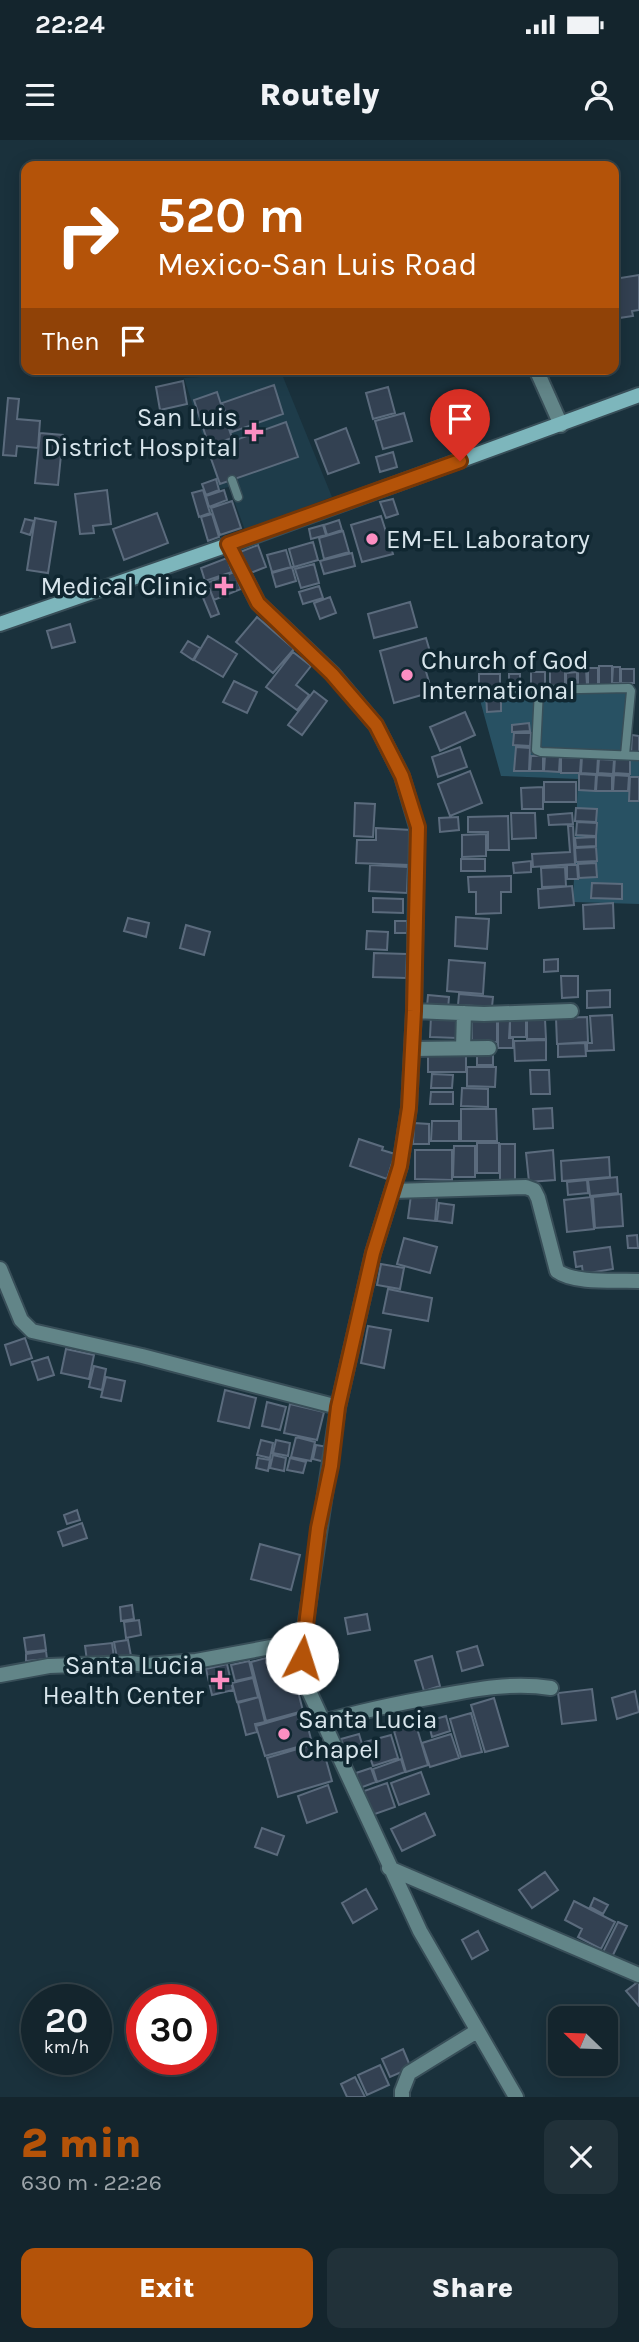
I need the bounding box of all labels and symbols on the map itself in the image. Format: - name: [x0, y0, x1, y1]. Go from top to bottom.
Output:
- pin: [430, 389, 490, 461]
- place label: San Luis District Hospital: [44, 402, 238, 463]
- marker: San Luis District Hospital: [244, 422, 264, 442]
- place label: EM-EL Laboratory: [386, 524, 590, 555]
- marker: EM-EL Laboratory: [364, 531, 380, 547]
- place label: Medical Clinic: [40, 571, 208, 602]
- marker: Medical Clinic: [214, 576, 234, 596]
- place label: Church of God International: [421, 645, 589, 706]
- marker: Church of God International: [399, 667, 415, 683]
- position arrow: [265, 1621, 339, 1695]
- place label: Santa Lucia Health Center: [43, 1650, 205, 1711]
- marker: Santa Lucia Health Center: [210, 1670, 230, 1690]
- place label: Santa Lucia Chapel: [298, 1704, 437, 1765]
- marker: Santa Lucia Chapel: [276, 1726, 292, 1742]
- speed limit sign: 30: [126, 1984, 217, 2075]
- north arrow: [548, 2006, 618, 2076]

